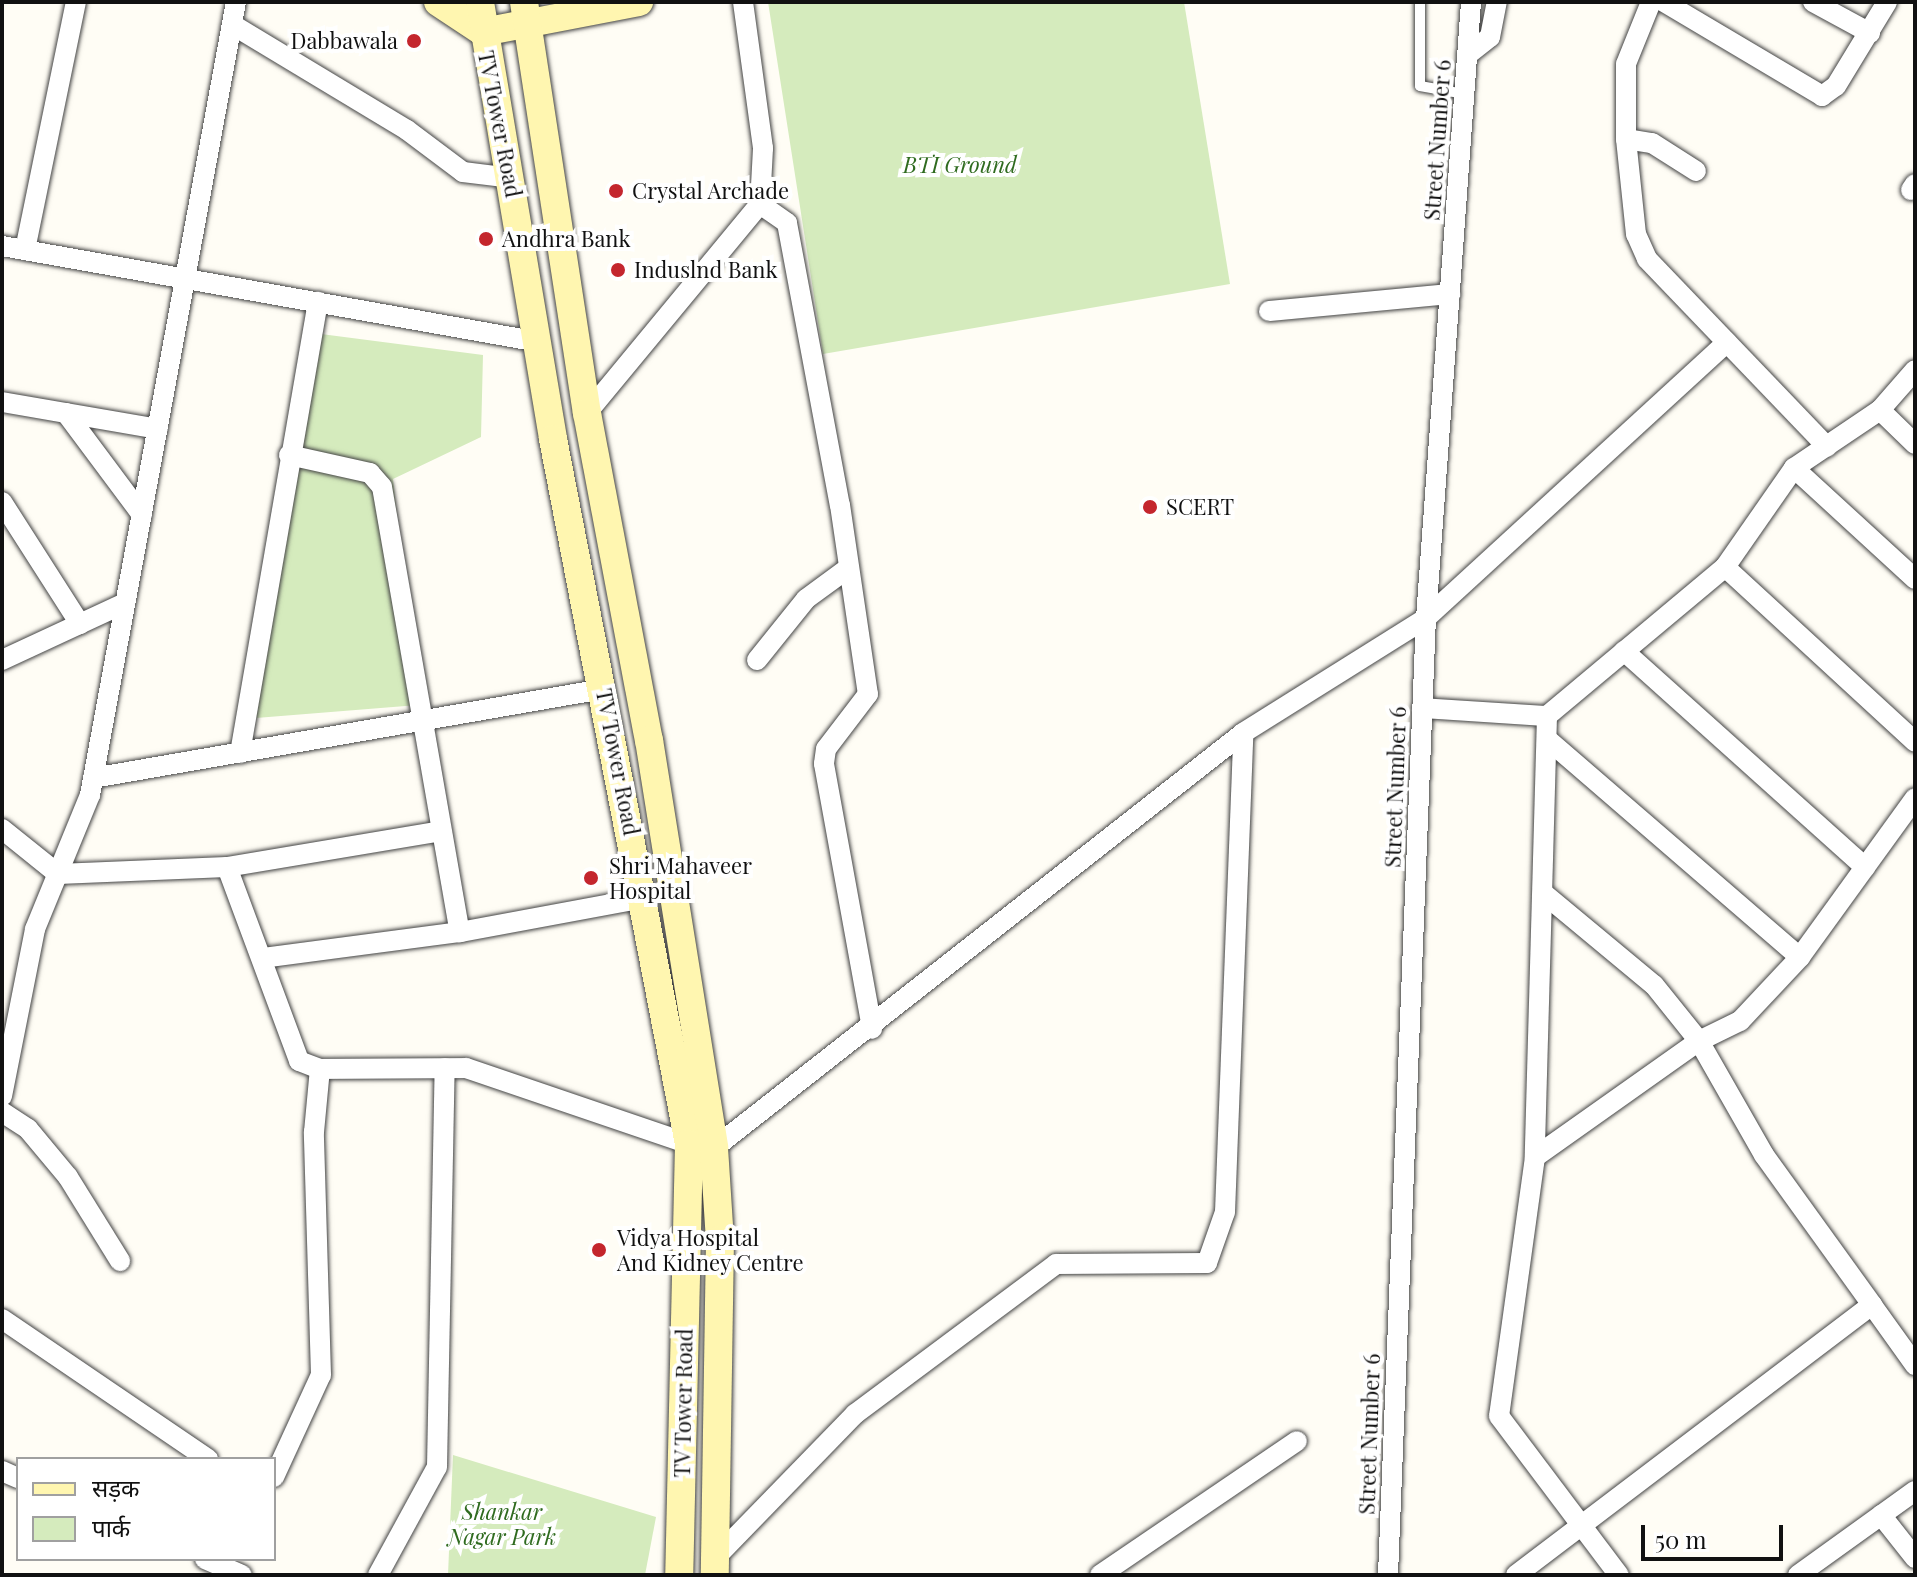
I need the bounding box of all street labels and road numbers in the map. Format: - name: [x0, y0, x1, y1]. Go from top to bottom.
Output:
- street label: TV Tower Road: [473, 47, 527, 201]
- street label: Street Number 6: [1418, 58, 1456, 222]
- street label: TV Tower Road: [591, 685, 645, 839]
- street label: Street Number 6: [1379, 705, 1411, 869]
- street label: TV Tower Road: [668, 1327, 698, 1479]
- street label: Street Number 6: [1353, 1352, 1385, 1516]

